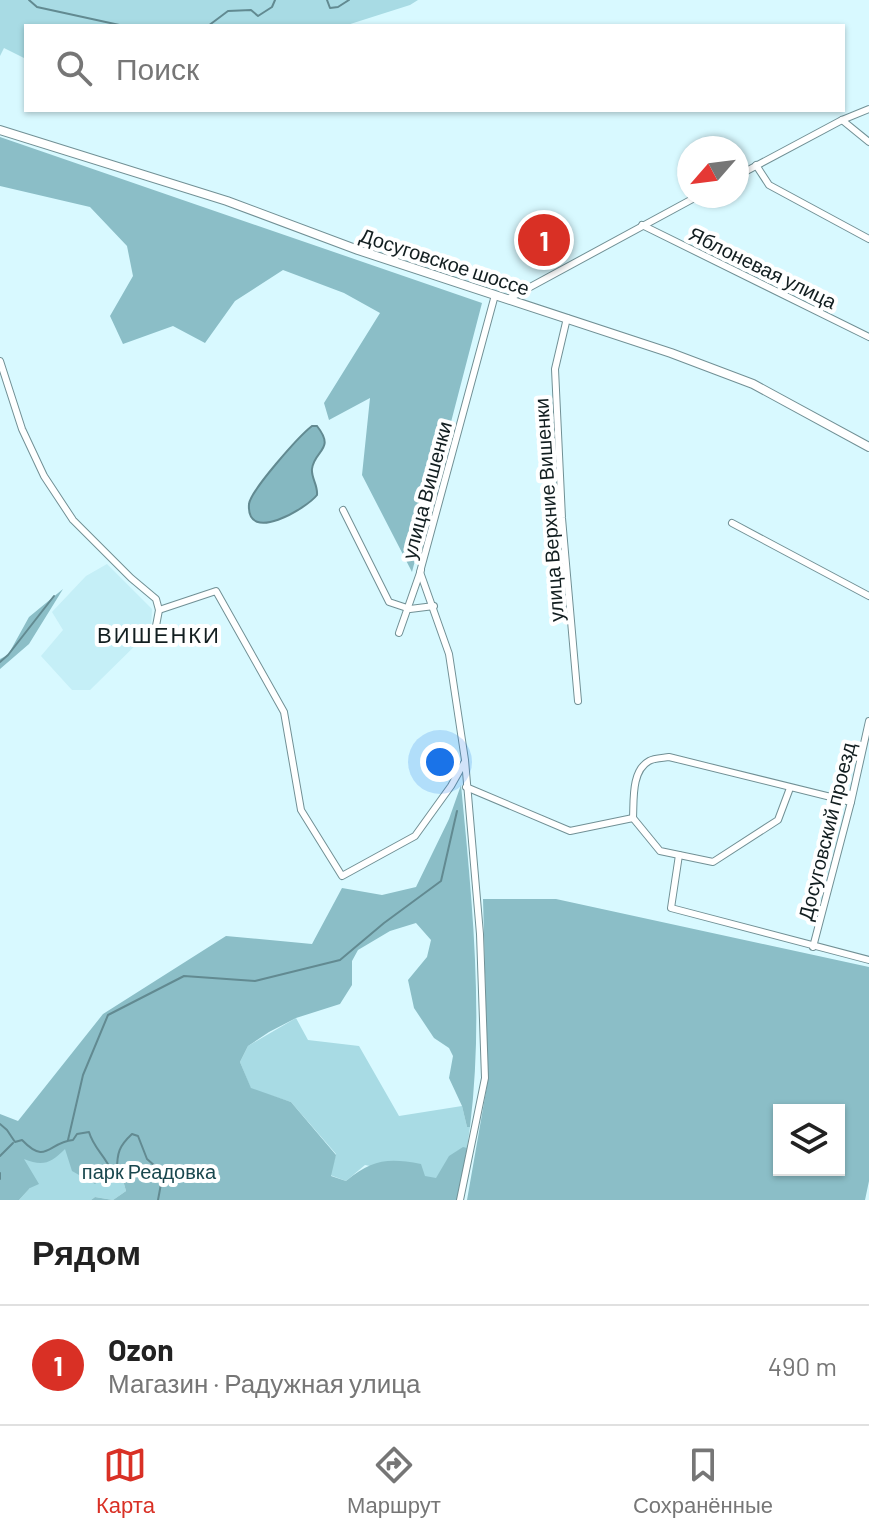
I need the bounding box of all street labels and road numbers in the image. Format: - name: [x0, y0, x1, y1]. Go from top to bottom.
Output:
- street label: Яблоневая улица: [685, 221, 842, 314]
- street label: Досуговское шоссе: [357, 222, 533, 300]
- street label: улица Верхние Вишенки: [528, 397, 568, 623]
- street label: улица Вишенки: [396, 418, 456, 562]
- street label: Досуговский проезд: [792, 739, 860, 922]

